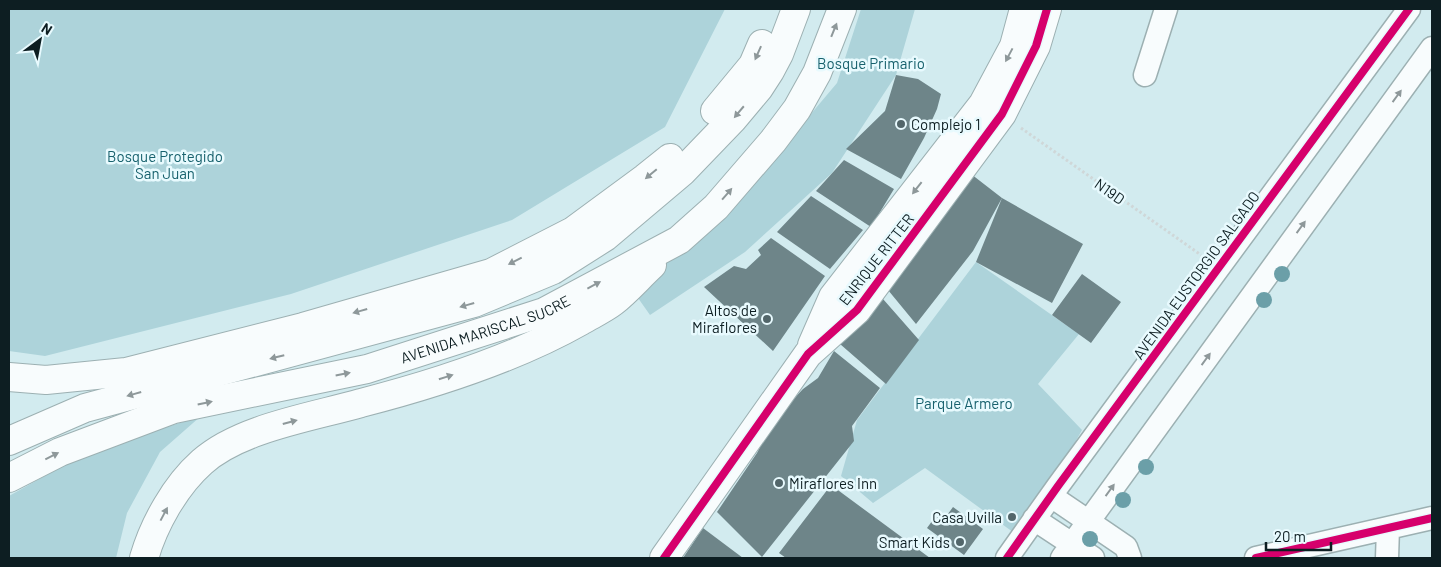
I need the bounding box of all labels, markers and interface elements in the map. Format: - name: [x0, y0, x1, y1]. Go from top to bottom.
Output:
- north arrow: [15, 15, 65, 65]
- text: N: [39, 19, 56, 38]
- one-way arrow: [830, 22, 838, 37]
- one-way arrow: [754, 46, 762, 60]
- one-way arrow: [1005, 48, 1013, 62]
- park label: Bosque Primario: [817, 54, 925, 72]
- one-way arrow: [1392, 89, 1402, 103]
- one-way arrow: [733, 105, 745, 117]
- place label: Complejo 1: [911, 115, 981, 133]
- marker: Complejo 1: [895, 118, 907, 130]
- park label: Bosque Protegido San Juan: [107, 147, 223, 182]
- one-way arrow: [645, 168, 658, 179]
- street label: N19D: [1092, 174, 1128, 208]
- one-way arrow: [912, 181, 923, 194]
- street label: AVENIDA EUSTORGIO SALGADO: [1129, 187, 1263, 363]
- one-way arrow: [722, 188, 733, 201]
- street label: ENRIQUE RITTER: [835, 210, 917, 308]
- one-way arrow: [1296, 221, 1307, 234]
- one-way arrow: [507, 257, 522, 265]
- one-way arrow: [587, 281, 602, 289]
- street label: AVENIDA MARISCAL SUCRE: [398, 291, 573, 367]
- one-way arrow: [459, 301, 474, 309]
- place label: Altos de Miraflores: [692, 301, 757, 336]
- one-way arrow: [353, 307, 368, 315]
- marker: Altos de Miraflores: [761, 313, 773, 325]
- one-way arrow: [1201, 352, 1211, 366]
- one-way arrow: [269, 353, 284, 361]
- one-way arrow: [336, 370, 351, 378]
- one-way arrow: [439, 373, 454, 381]
- one-way arrow: [126, 391, 141, 399]
- park label: Parque Armero: [915, 394, 1013, 412]
- one-way arrow: [198, 398, 214, 406]
- one-way arrow: [283, 418, 298, 426]
- one-way arrow: [45, 452, 59, 460]
- place label: Miraflores Inn: [789, 474, 877, 492]
- marker: Miraflores Inn: [773, 477, 785, 489]
- one-way arrow: [1105, 483, 1115, 497]
- one-way arrow: [159, 507, 168, 521]
- place label: Casa Uvilla: [932, 508, 1002, 526]
- marker: Casa Uvilla: [1006, 511, 1018, 523]
- scale bar: [1266, 520, 1331, 552]
- text: 20 m: [1274, 527, 1306, 545]
- place label: Smart Kids: [879, 533, 950, 551]
- marker: Smart Kids: [954, 536, 966, 548]

